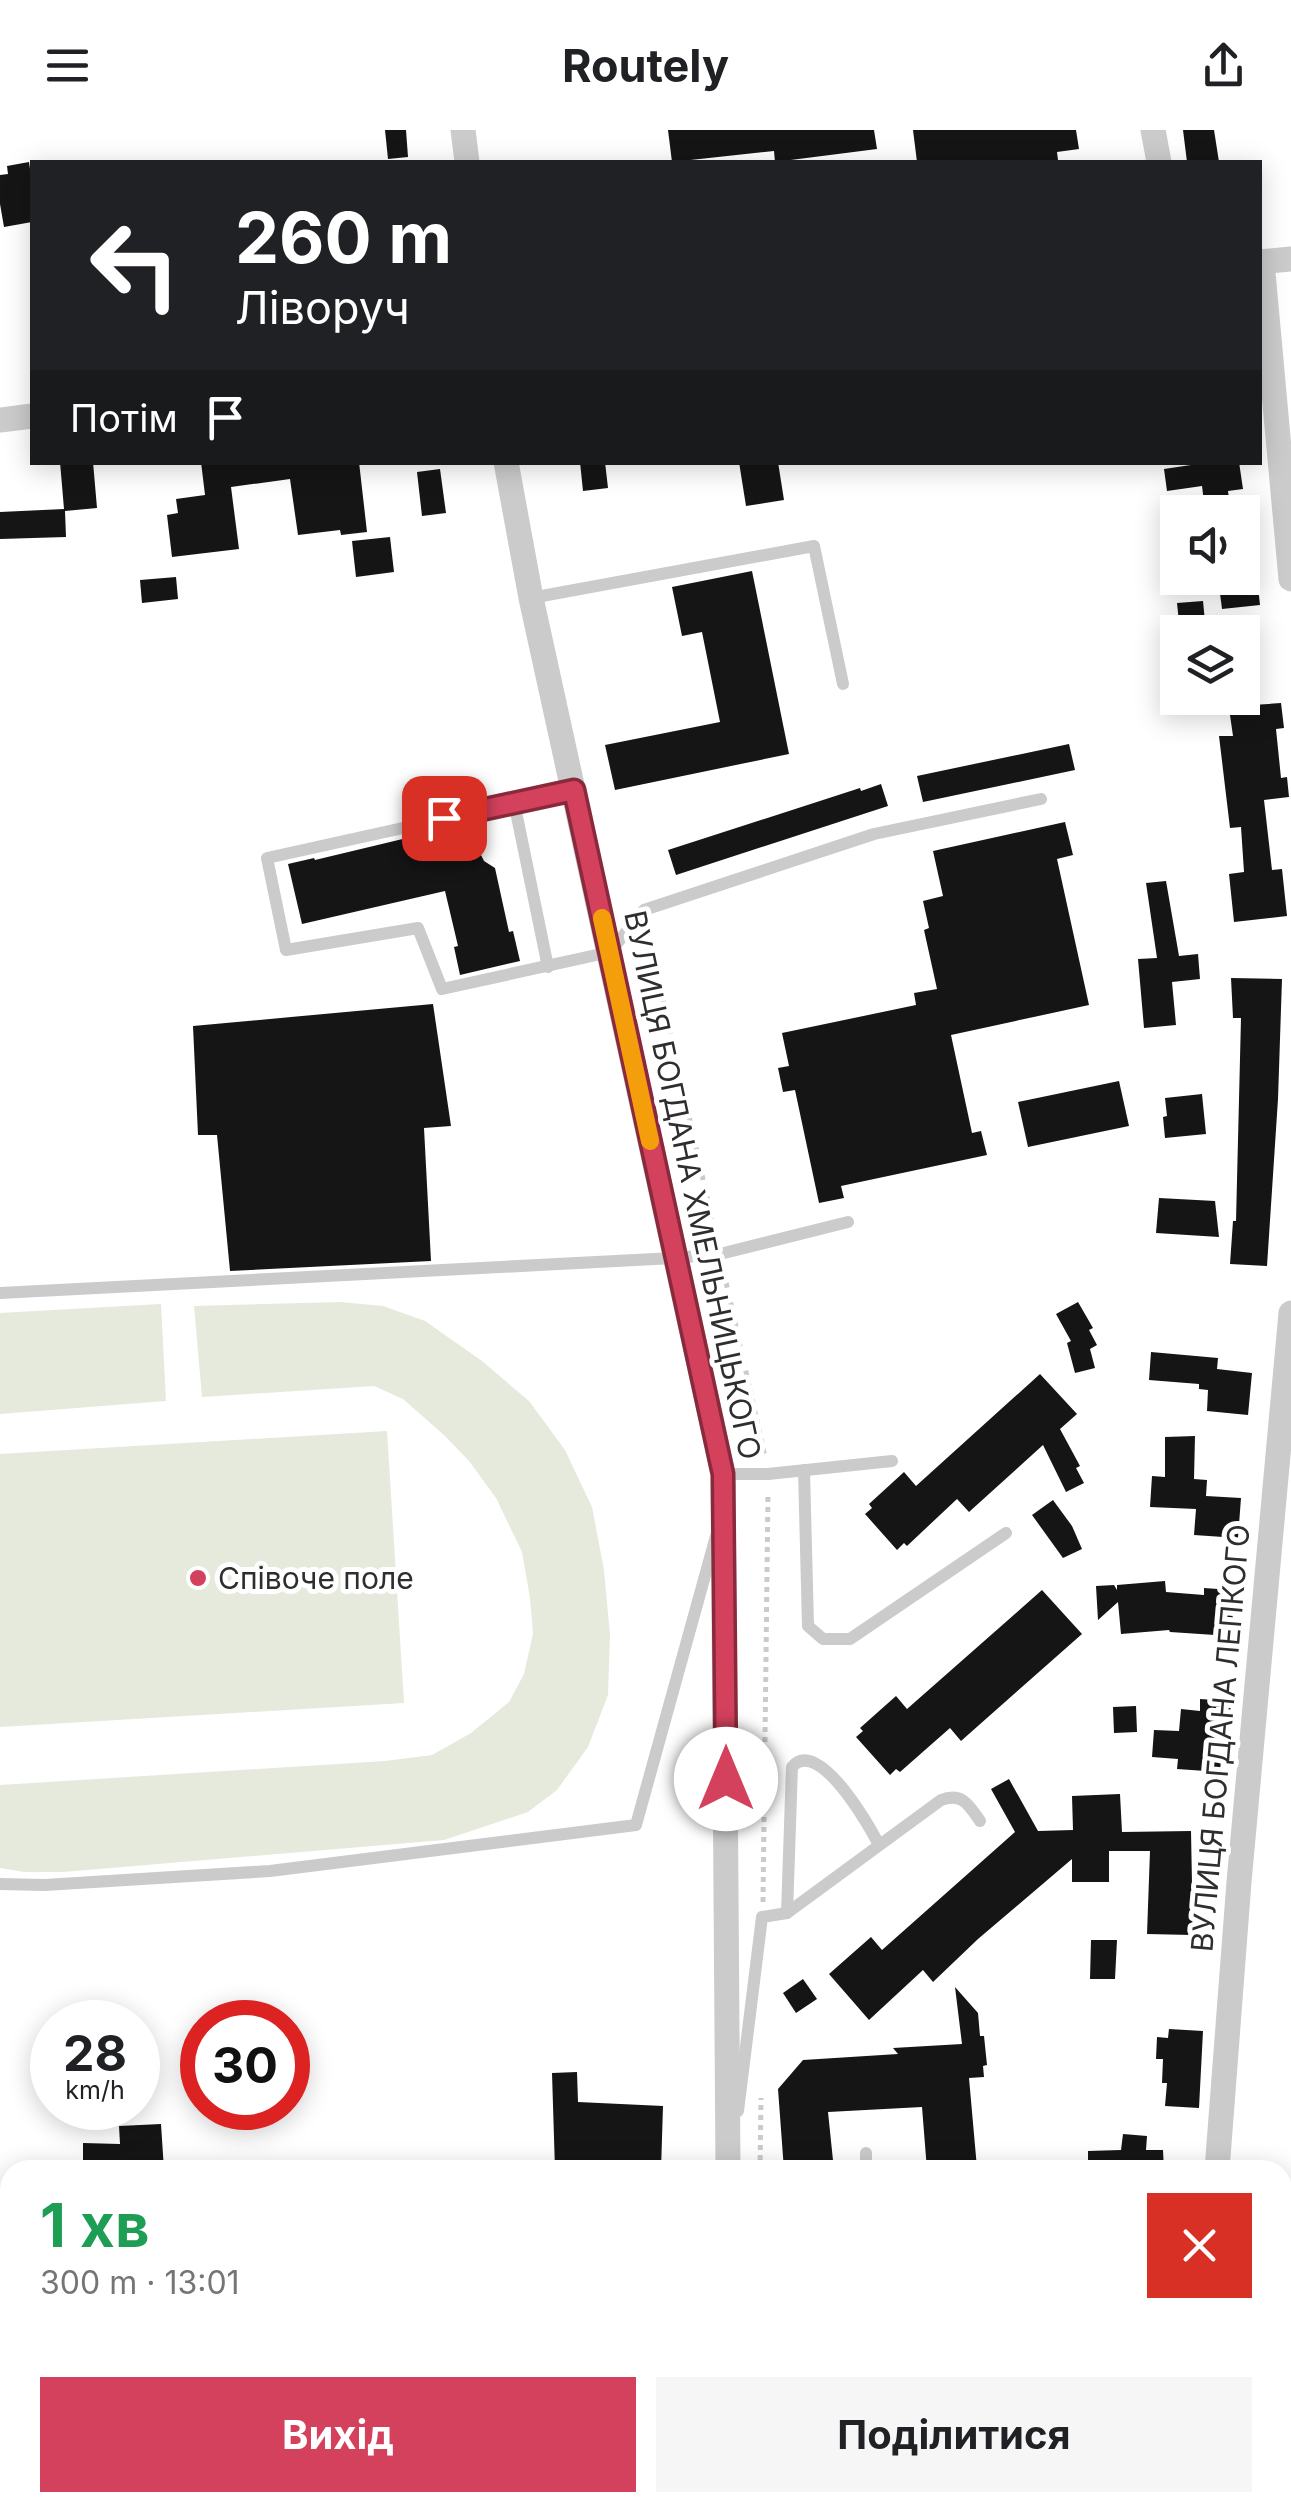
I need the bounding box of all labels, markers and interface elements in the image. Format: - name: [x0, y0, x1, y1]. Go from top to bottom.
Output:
- icon: menu: [40, 38, 95, 93]
- text: Routely: [562, 38, 729, 93]
- icon: share: [1196, 38, 1251, 93]
- text: 260 m: [235, 195, 452, 280]
- icon: left: [70, 200, 200, 330]
- text: Ліворуч: [235, 280, 410, 335]
- icon: arrive: [198, 390, 253, 445]
- text: Потім: [70, 395, 178, 441]
- map controls: [1160, 495, 1260, 715]
- button: sound: [1160, 495, 1260, 595]
- button: layers: [1160, 615, 1260, 715]
- pin: [402, 776, 487, 861]
- icon: arrive: [417, 791, 472, 846]
- street label: ВУЛИЦЯ БОГДАНА ХМЕЛЬНИЦЬКОГО: [617, 907, 769, 1463]
- street label: ВУЛИЦЯ БОГДАНА ЛЕПКОГО: [1183, 1523, 1257, 1953]
- place label: Співоче поле: [218, 1560, 414, 1596]
- marker: Співоче поле: [187, 1567, 209, 1589]
- position arrow: [674, 1727, 778, 1831]
- speed limit sign: 30: [180, 2000, 310, 2130]
- text: 28: [63, 2023, 127, 2083]
- text: km/h: [65, 2075, 125, 2105]
- text: 1 хв: [40, 2189, 149, 2261]
- button: close: [1147, 2193, 1252, 2298]
- text: 300 m · 13:01: [40, 2263, 240, 2302]
- button: Вихід: [40, 2377, 636, 2492]
- button: Поділитися: [656, 2377, 1252, 2492]

